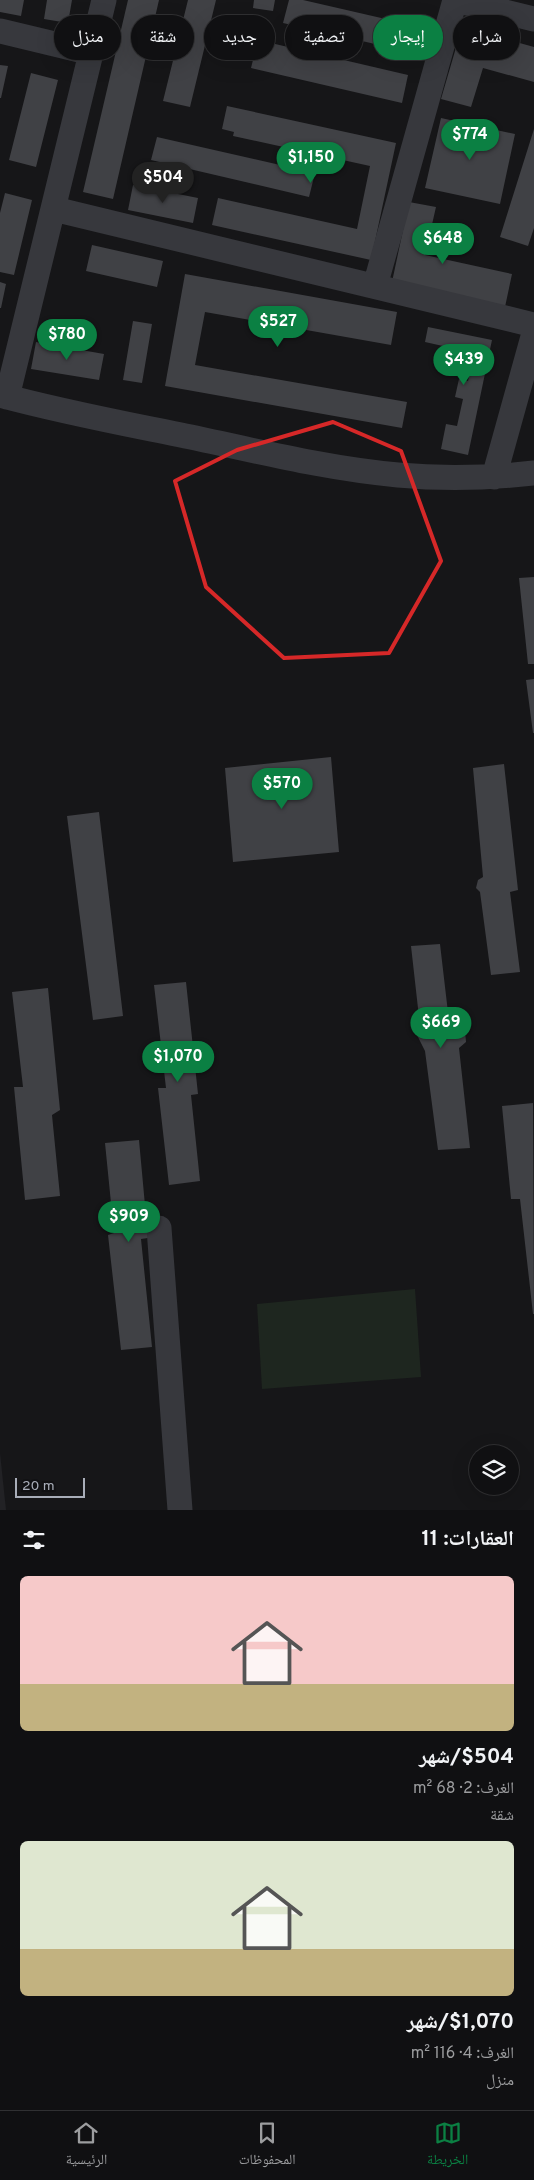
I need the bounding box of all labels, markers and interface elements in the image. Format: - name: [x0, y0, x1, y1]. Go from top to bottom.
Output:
- chip: منزل: [54, 15, 121, 60]
- chip: شقة: [131, 15, 194, 60]
- chip: جديد: [204, 15, 275, 60]
- chip: تصفية: [285, 15, 363, 60]
- chip: إيجار: [373, 15, 443, 60]
- chip: شراء: [453, 15, 520, 60]
- pin: $774: [440, 119, 500, 161]
- text: $774: [452, 125, 488, 145]
- pin: $1,150: [270, 142, 352, 184]
- text: $1,150: [288, 148, 334, 168]
- pin: $504: [133, 162, 193, 204]
- text: $504: [143, 168, 183, 188]
- pin: $648: [413, 222, 473, 265]
- text: $648: [423, 229, 463, 249]
- pin: $527: [248, 306, 308, 348]
- text: $527: [259, 312, 297, 332]
- pin: $780: [37, 318, 97, 361]
- text: $780: [48, 325, 86, 345]
- pin: $439: [434, 344, 494, 386]
- text: $439: [444, 350, 484, 370]
- pin: $570: [252, 768, 312, 810]
- text: $570: [263, 774, 301, 794]
- pin: $669: [411, 1006, 471, 1049]
- text: $669: [421, 1013, 461, 1033]
- pin: $1,070: [137, 1040, 219, 1083]
- text: $1,070: [153, 1047, 203, 1067]
- pin: $909: [99, 1200, 159, 1243]
- text: $909: [109, 1207, 149, 1227]
- map controls: [469, 1445, 519, 1495]
- button: layers: [469, 1445, 519, 1495]
- scale bar: [15, 1475, 85, 1498]
- text: 20 m: [22, 1478, 55, 1495]
- icon: filters: [20, 1526, 48, 1554]
- text: العقارات: 11: [421, 1526, 514, 1553]
- icon: home: [222, 1608, 312, 1698]
- text: $504/شهر: [419, 1744, 514, 1771]
- text: الغرف: 2 · 68 m²: [413, 1779, 514, 1799]
- text: شقة: [490, 1806, 514, 1826]
- icon: home: [222, 1873, 312, 1963]
- text: $1,070/شهر: [407, 2009, 514, 2036]
- text: الغرف: 4 · 116 m²: [411, 2044, 514, 2064]
- text: منزل: [486, 2071, 514, 2091]
- tab: الرئيسية: [66, 2119, 107, 2173]
- tab: المحفوظات: [239, 2119, 296, 2173]
- tab: الخريطة: [427, 2119, 468, 2173]

